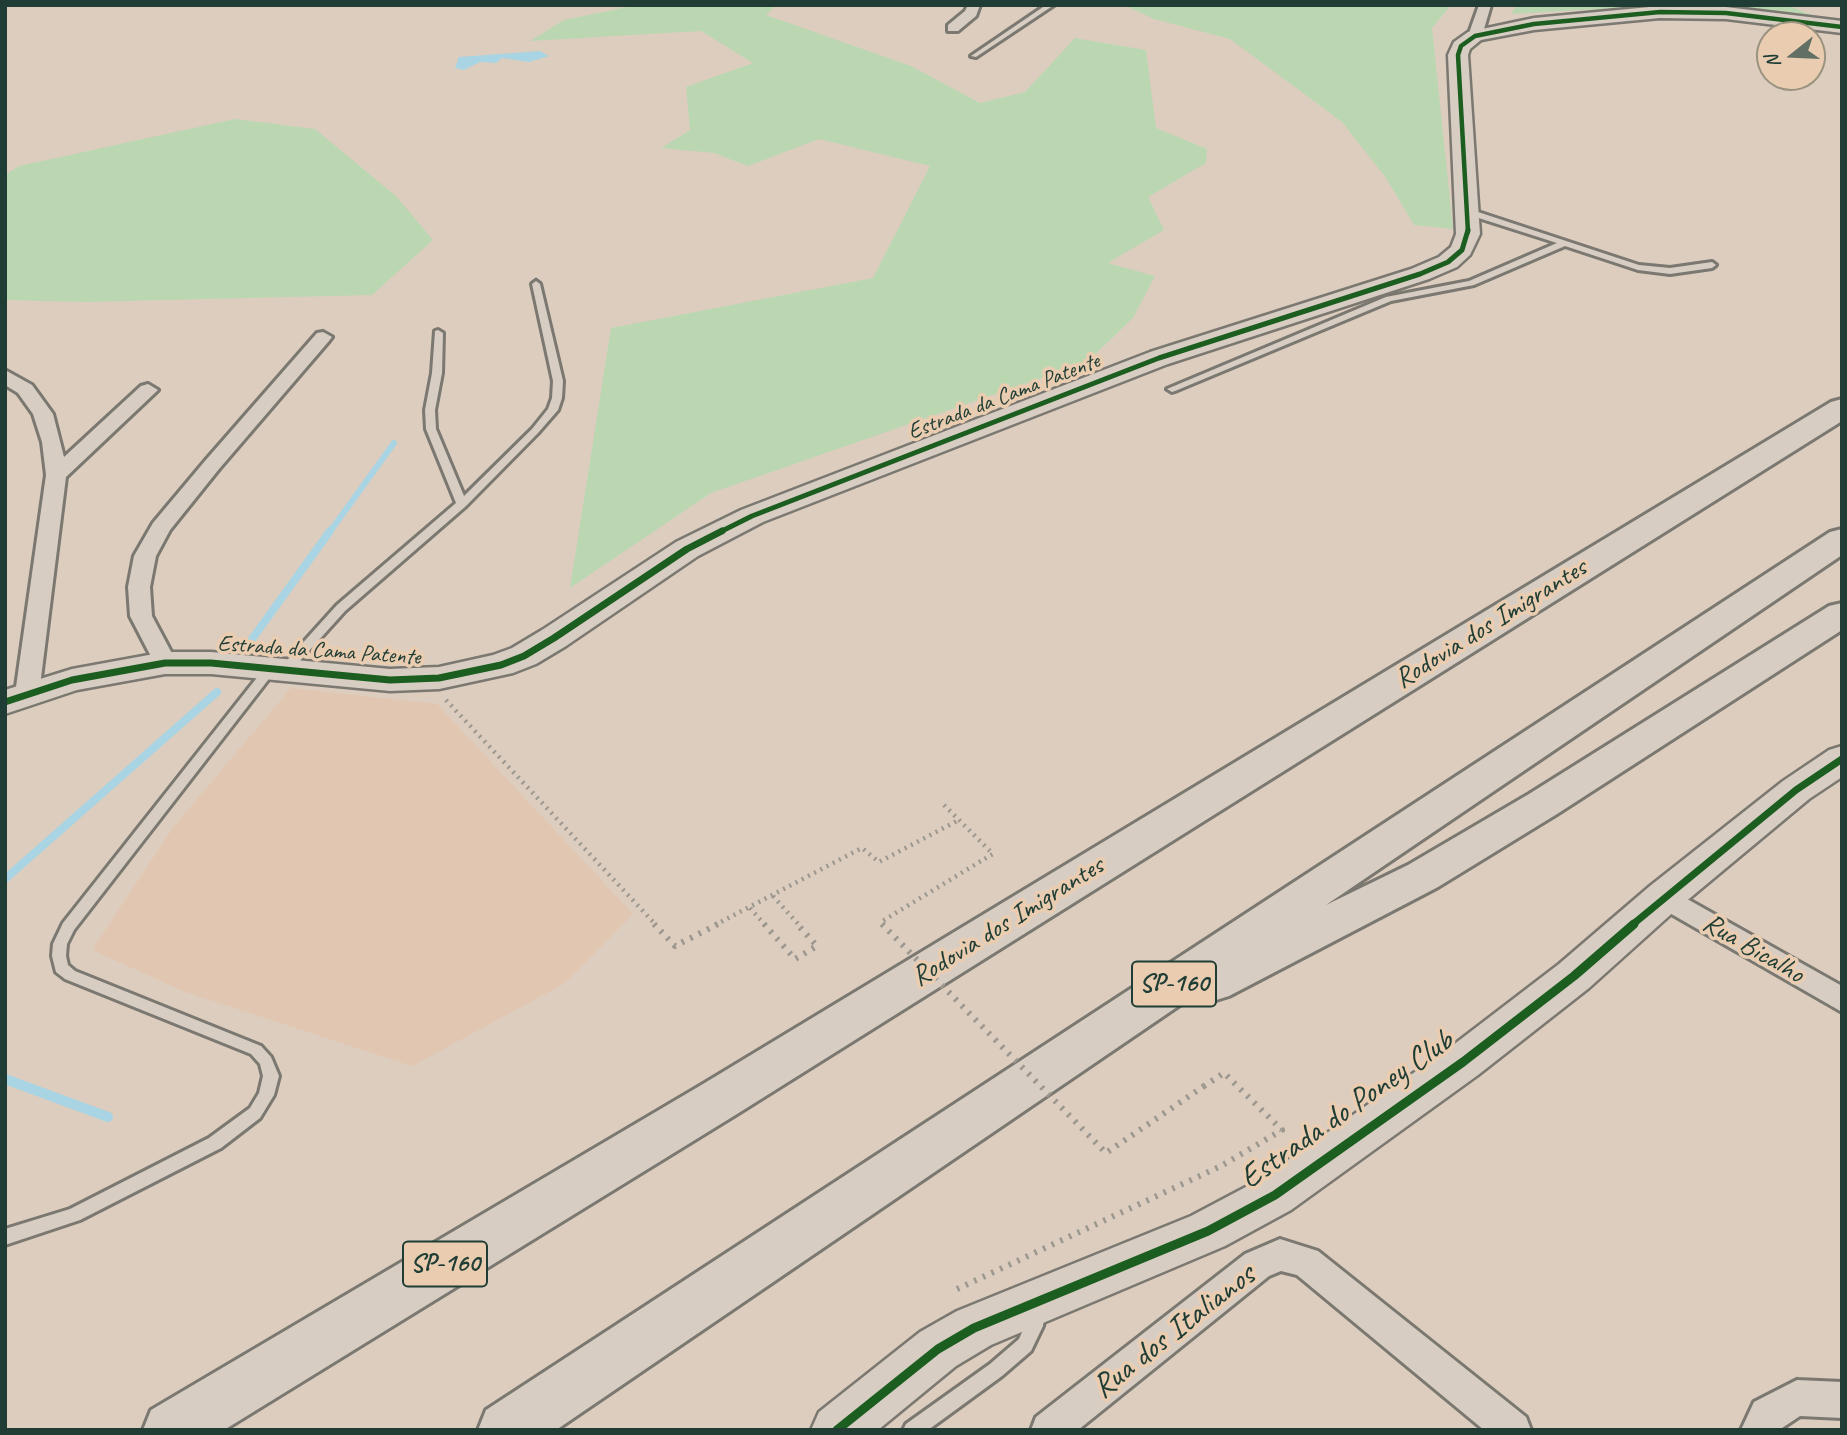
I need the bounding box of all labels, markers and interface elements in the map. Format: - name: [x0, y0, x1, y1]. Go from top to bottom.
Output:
- north arrow: [1756, 21, 1826, 91]
- text: N: [1760, 53, 1786, 71]
- street label: Estrada da Cama Patente: [904, 348, 1104, 446]
- street label: Rodovia dos Imigrantes: [1389, 551, 1593, 697]
- street label: Estrada da Cama Patente: [217, 630, 421, 672]
- street label: Rodovia dos Imigrantes: [906, 849, 1110, 995]
- street label: Rua Bicalho: [1696, 907, 1810, 991]
- road number: SP-160: [1132, 962, 1216, 1007]
- street label: Estrada do Poney Club: [1233, 1022, 1461, 1198]
- road number: SP-160: [403, 1242, 487, 1287]
- street label: Rua dos Italianos: [1085, 1256, 1263, 1408]

